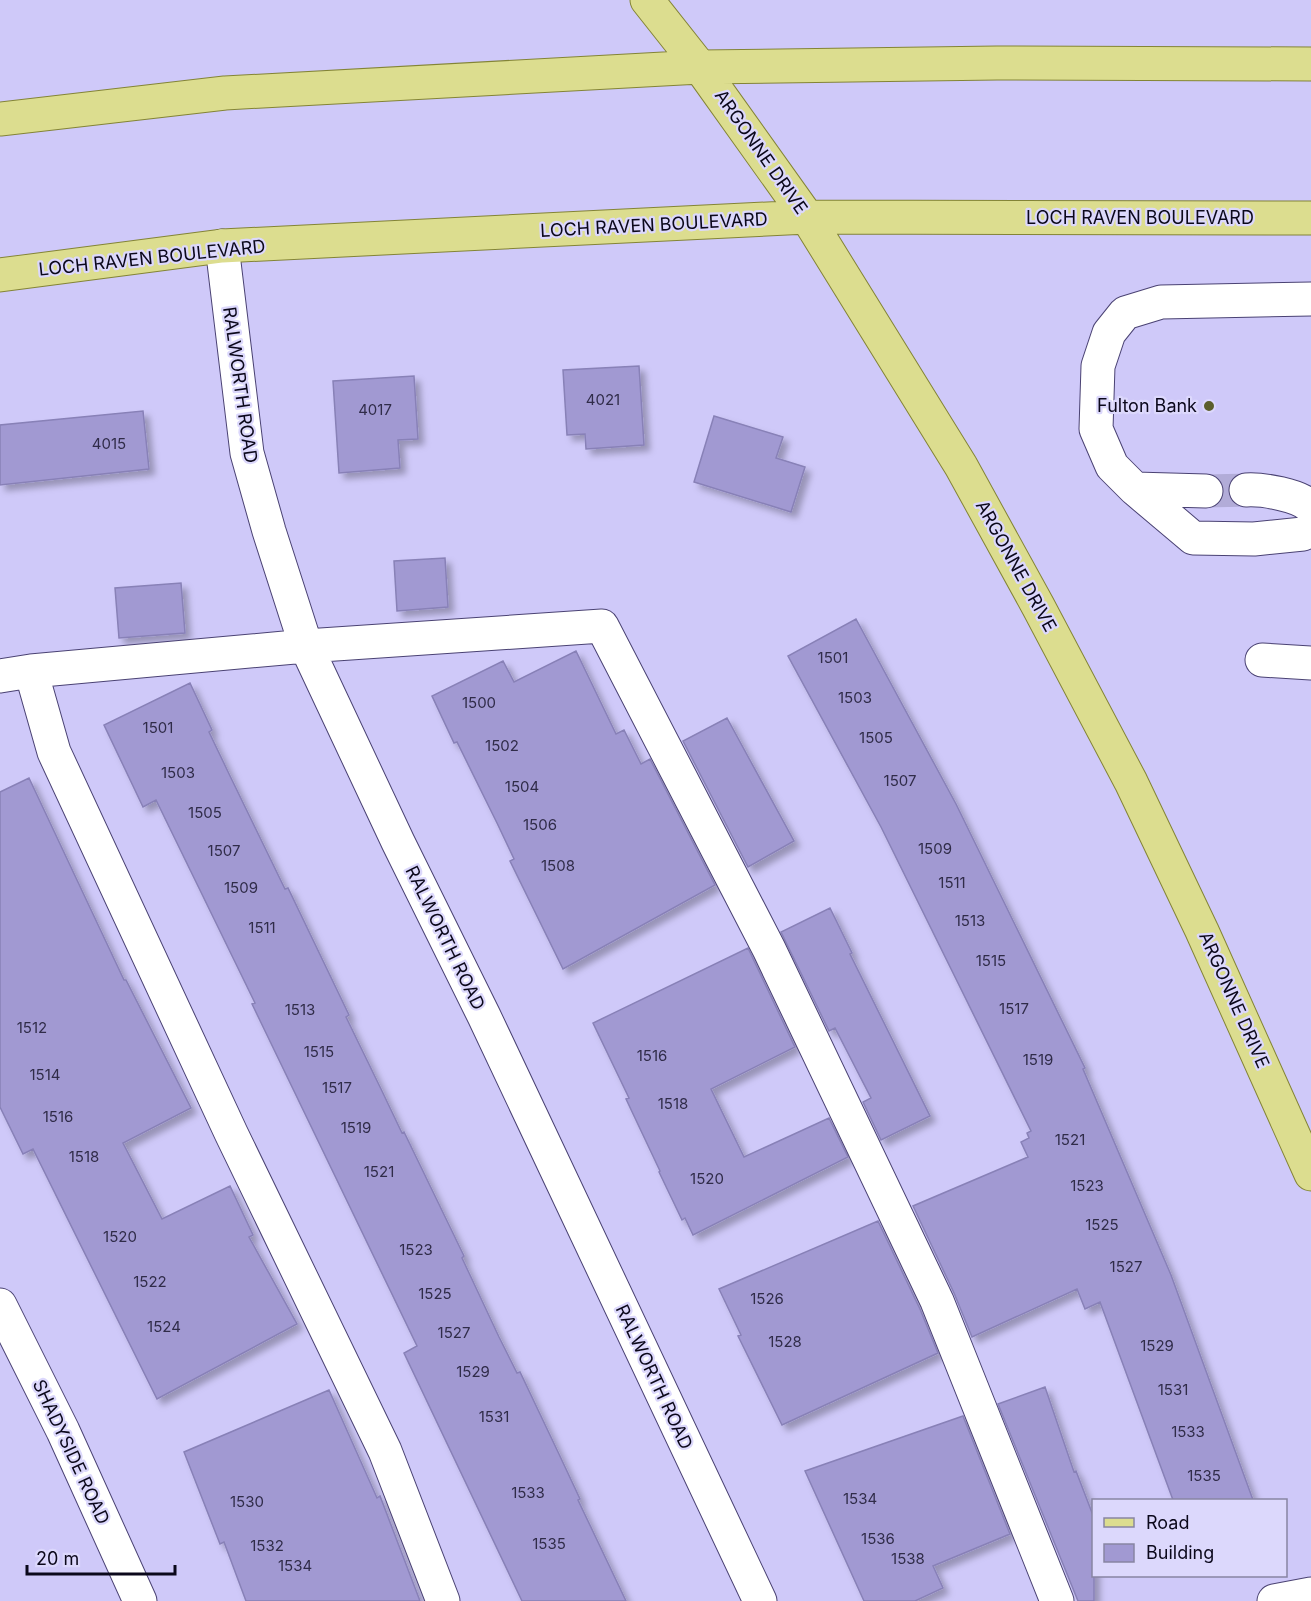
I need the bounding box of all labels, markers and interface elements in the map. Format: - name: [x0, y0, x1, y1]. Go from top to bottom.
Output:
- street label: ARGONNE DRIVE: [711, 86, 812, 218]
- street label: LOCH RAVEN BOULEVARD: [1026, 207, 1254, 228]
- street label: LOCH RAVEN BOULEVARD: [540, 208, 768, 241]
- street label: LOCH RAVEN BOULEVARD: [38, 235, 266, 280]
- street label: RALWORTH ROAD: [219, 306, 262, 464]
- house number: 4021: [586, 390, 620, 409]
- place label: Fulton Bank: [1097, 395, 1197, 416]
- marker: Fulton Bank: [1202, 399, 1216, 413]
- house number: 4017: [358, 400, 392, 419]
- house number: 4015: [92, 434, 126, 453]
- street label: ARGONNE DRIVE: [972, 496, 1061, 635]
- house number: 1501: [818, 648, 848, 667]
- house number: 1503: [838, 688, 872, 707]
- house number: 1500: [462, 693, 496, 712]
- house number: 1501: [143, 718, 173, 737]
- house number: 1505: [859, 728, 893, 747]
- house number: 1502: [485, 736, 519, 755]
- house number: 1503: [161, 763, 195, 782]
- house number: 1507: [884, 771, 916, 790]
- house number: 1504: [505, 777, 539, 796]
- house number: 1505: [188, 803, 222, 822]
- house number: 1506: [523, 815, 557, 834]
- house number: 1509: [918, 839, 952, 858]
- house number: 1507: [208, 841, 240, 860]
- house number: 1508: [541, 856, 575, 875]
- street label: RALWORTH ROAD: [401, 862, 489, 1013]
- house number: 1511: [938, 873, 966, 892]
- house number: 1509: [224, 878, 258, 897]
- house number: 1513: [955, 911, 985, 930]
- house number: 1511: [248, 918, 276, 937]
- street label: ARGONNE DRIVE: [1195, 928, 1274, 1071]
- house number: 1515: [976, 951, 1006, 970]
- house number: 1517: [999, 999, 1029, 1018]
- house number: 1513: [285, 1000, 315, 1019]
- house number: 1512: [17, 1018, 47, 1037]
- house number: 1515: [304, 1042, 334, 1061]
- house number: 1516: [637, 1046, 667, 1065]
- house number: 1519: [1023, 1050, 1053, 1069]
- house number: 1514: [29, 1065, 61, 1084]
- house number: 1517: [322, 1078, 352, 1097]
- house number: 1518: [658, 1094, 688, 1113]
- house number: 1516: [43, 1107, 73, 1126]
- house number: 1519: [341, 1118, 371, 1137]
- house number: 1521: [1055, 1130, 1085, 1149]
- house number: 1518: [69, 1147, 99, 1166]
- house number: 1521: [364, 1162, 394, 1181]
- house number: 1520: [690, 1169, 724, 1188]
- house number: 1523: [1070, 1176, 1104, 1195]
- house number: 1525: [1085, 1215, 1119, 1234]
- house number: 1520: [103, 1227, 137, 1246]
- house number: 1523: [399, 1240, 433, 1259]
- house number: 1527: [1110, 1257, 1142, 1276]
- house number: 1522: [133, 1272, 167, 1291]
- house number: 1525: [418, 1284, 452, 1303]
- house number: 1526: [750, 1289, 784, 1308]
- street label: RALWORTH ROAD: [612, 1301, 697, 1453]
- house number: 1524: [147, 1317, 181, 1336]
- house number: 1527: [438, 1323, 470, 1342]
- house number: 1528: [768, 1332, 802, 1351]
- house number: 1529: [1140, 1336, 1174, 1355]
- house number: 1529: [456, 1362, 490, 1381]
- street label: SHADYSIDE ROAD: [29, 1376, 114, 1528]
- house number: 1531: [1158, 1380, 1188, 1399]
- house number: 1531: [479, 1407, 509, 1426]
- house number: 1533: [1171, 1422, 1205, 1441]
- house number: 1535: [1187, 1466, 1221, 1485]
- house number: 1533: [511, 1483, 545, 1502]
- house number: 1534: [843, 1489, 877, 1508]
- house number: 1530: [230, 1492, 264, 1511]
- legend: [1092, 1499, 1287, 1577]
- text: Road: [1146, 1512, 1189, 1533]
- house number: 1536: [861, 1529, 895, 1548]
- house number: 1535: [532, 1534, 566, 1553]
- house number: 1532: [250, 1536, 284, 1555]
- scale bar: [27, 1538, 176, 1576]
- text: Building: [1146, 1542, 1214, 1563]
- text: 20 m: [36, 1548, 79, 1569]
- house number: 1538: [891, 1549, 925, 1568]
- house number: 1534: [278, 1556, 312, 1575]

